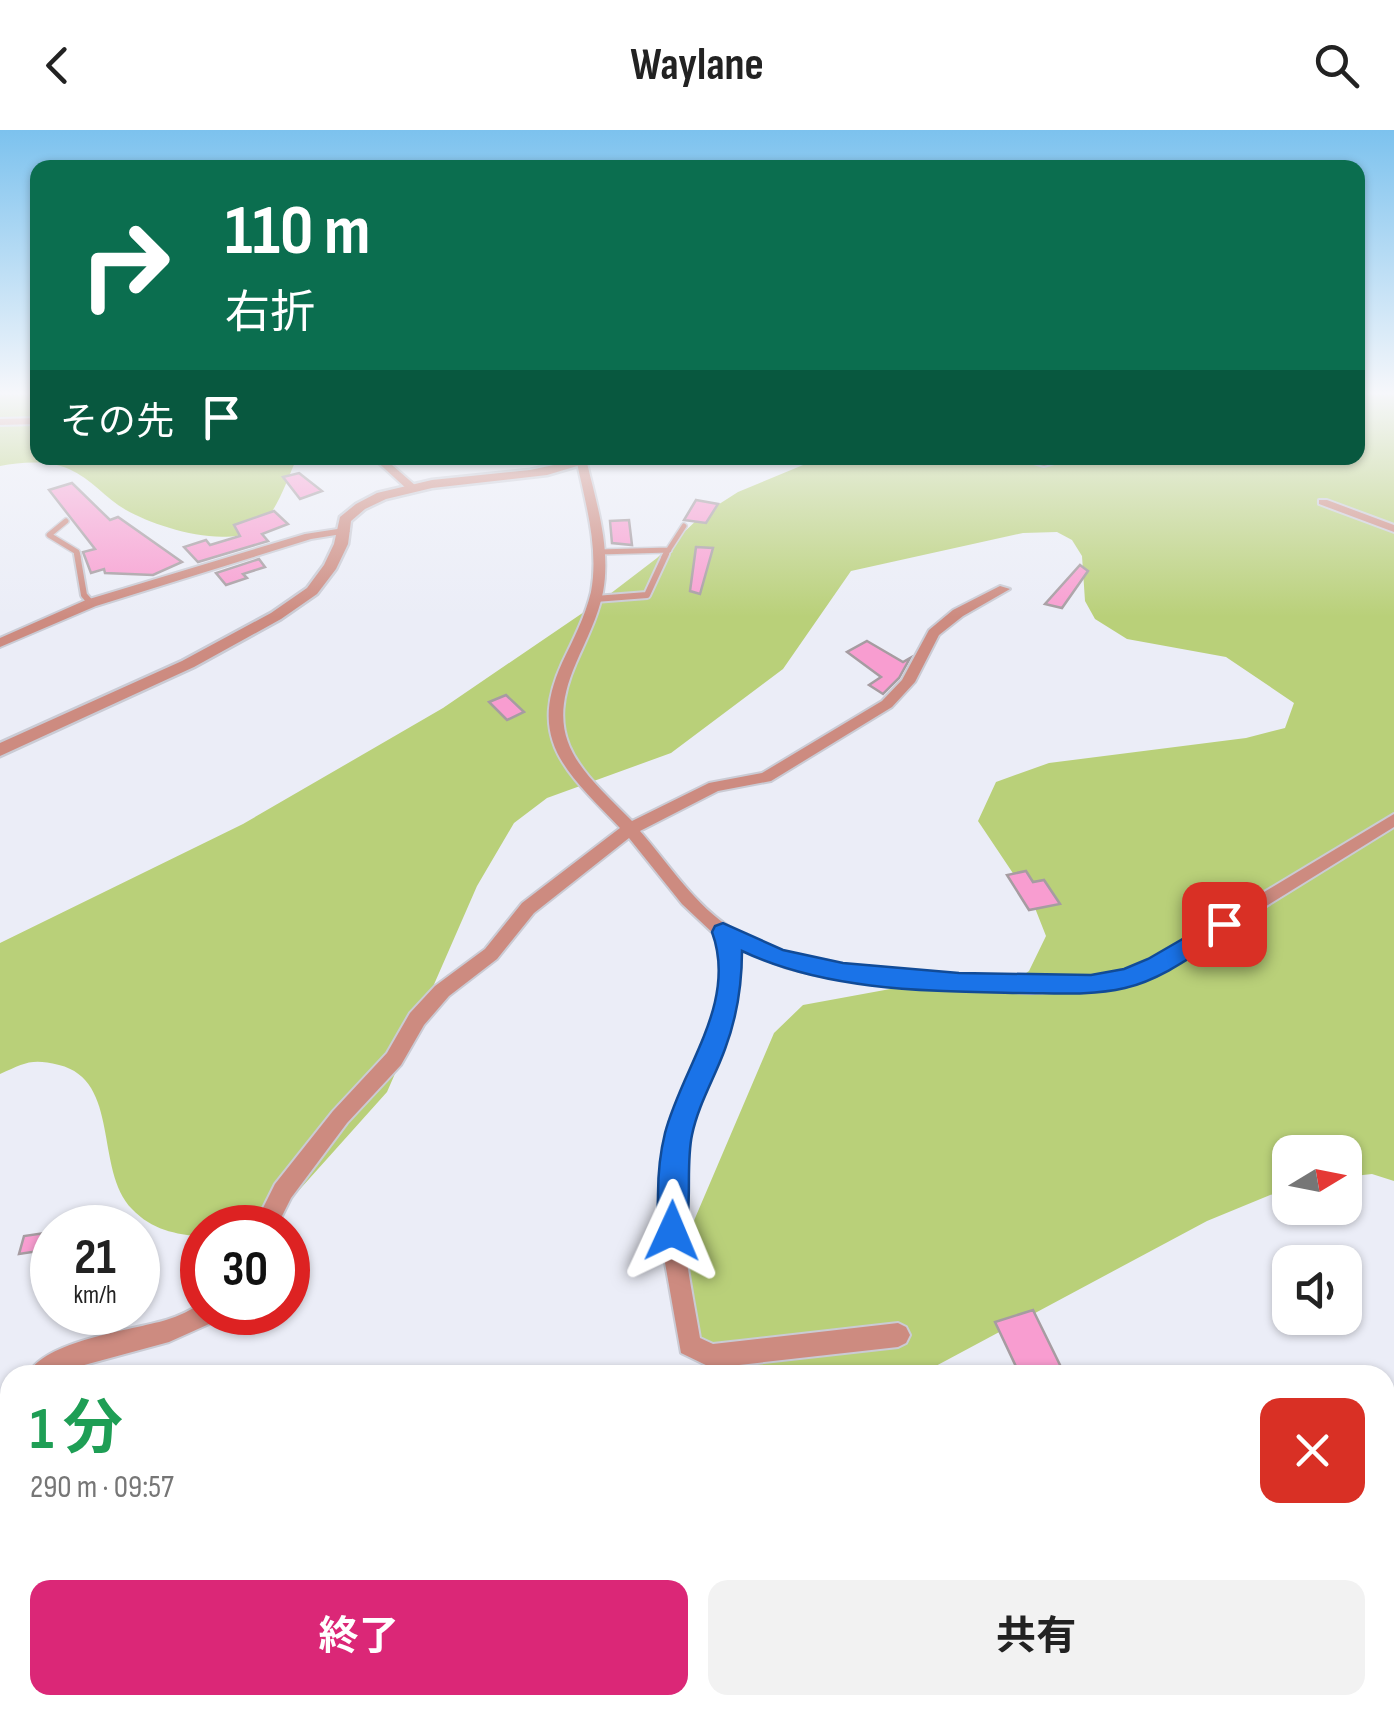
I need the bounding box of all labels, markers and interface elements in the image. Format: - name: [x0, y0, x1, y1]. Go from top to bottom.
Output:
- icon: back: [30, 38, 85, 93]
- text: Waylane: [630, 38, 764, 93]
- icon: search: [1309, 38, 1364, 93]
- text: 110 m: [225, 190, 371, 274]
- icon: right: [60, 200, 190, 330]
- text: 右折: [225, 286, 315, 341]
- icon: arrive: [194, 390, 249, 445]
- text: その先: [60, 400, 174, 445]
- pin: [1182, 882, 1267, 967]
- icon: arrive: [1197, 897, 1252, 952]
- north arrow: [1272, 1135, 1362, 1225]
- map controls: [1272, 1135, 1362, 1335]
- position arrow: [620, 1179, 724, 1283]
- speed limit sign: 30: [180, 1205, 310, 1335]
- text: 21: [74, 1228, 116, 1288]
- button: sound: [1272, 1245, 1362, 1335]
- text: km/h: [73, 1280, 117, 1311]
- text: 1 分: [30, 1394, 123, 1466]
- button: close: [1260, 1398, 1365, 1503]
- text: 290 m · 09:57: [30, 1468, 174, 1507]
- button: 終了: [30, 1580, 688, 1695]
- button: 共有: [708, 1580, 1365, 1695]

